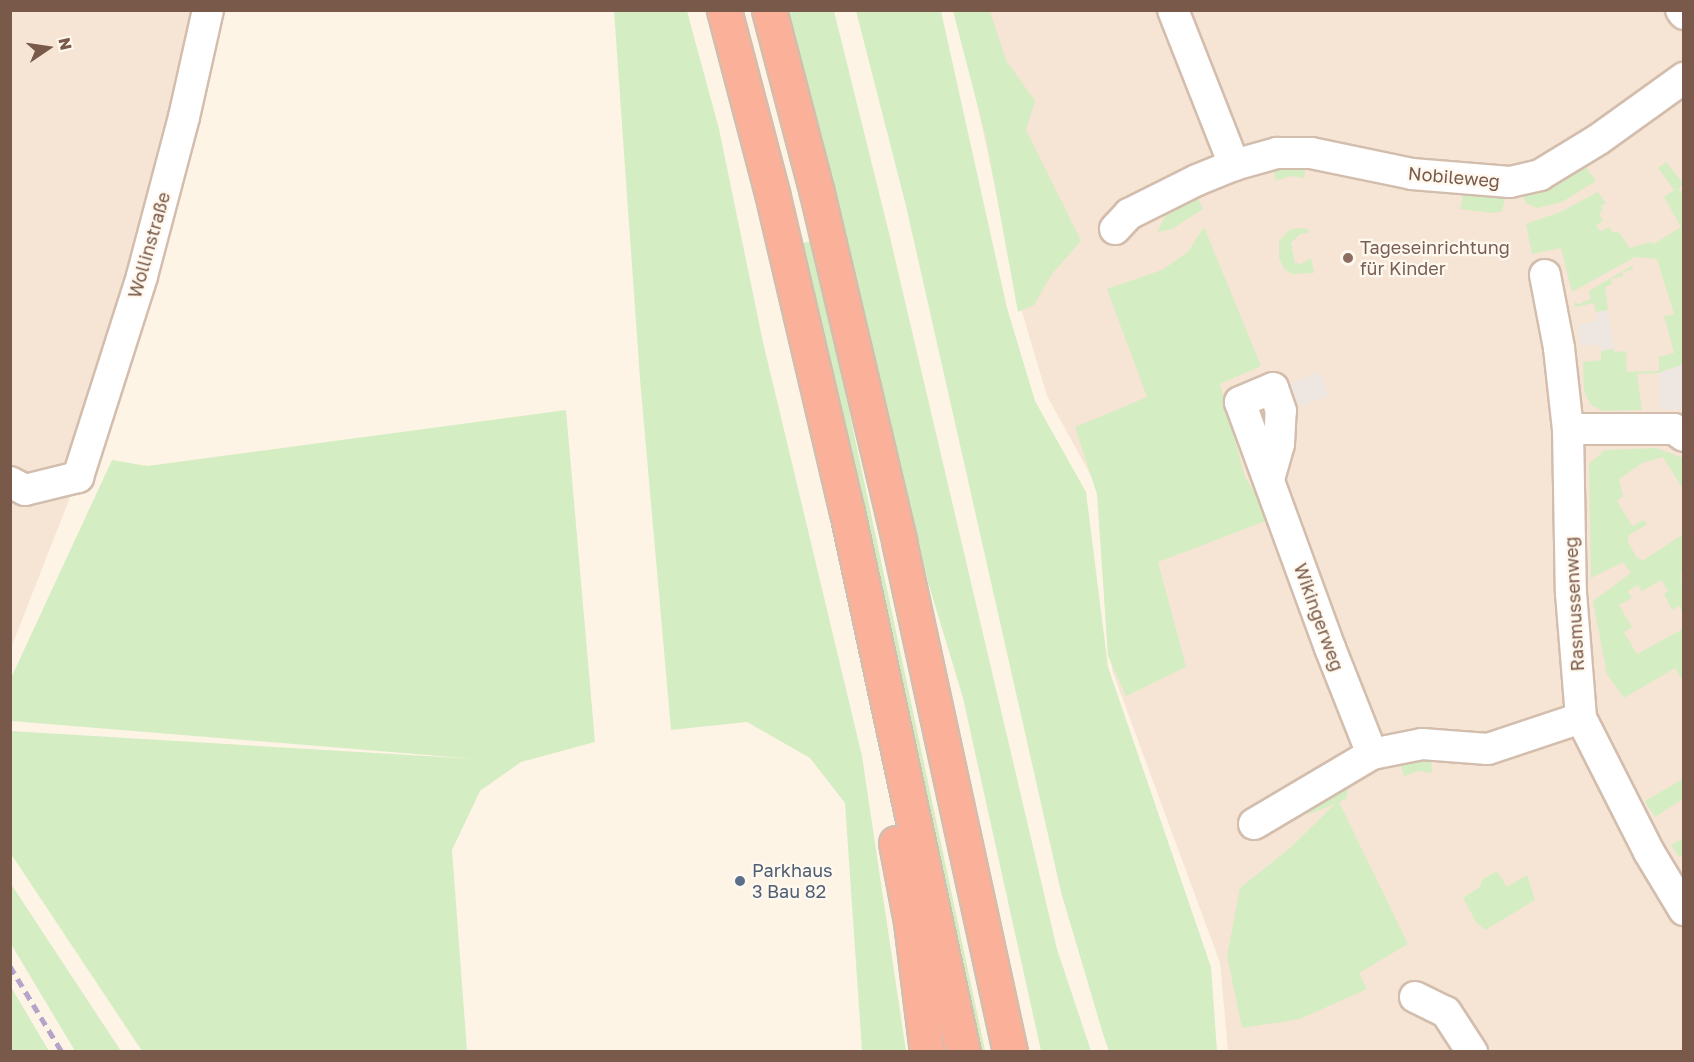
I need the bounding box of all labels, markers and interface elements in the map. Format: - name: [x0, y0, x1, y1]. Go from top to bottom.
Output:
- north arrow: [18, 18, 78, 78]
- text: N: [54, 36, 77, 52]
- street label: Nobileweg: [1407, 162, 1501, 192]
- street label: Wollinstraße: [124, 189, 174, 301]
- place label: Tageseinrichtung für Kinder: [1360, 237, 1510, 280]
- marker: Tageseinrichtung für Kinder: [1341, 251, 1355, 265]
- street label: Rasmussenweg: [1560, 536, 1588, 672]
- street label: Wikingerweg: [1290, 560, 1348, 674]
- place label: Parkhaus 3 Bau 82: [752, 860, 833, 902]
- marker: Parkhaus 3 Bau 82: [733, 874, 747, 888]

